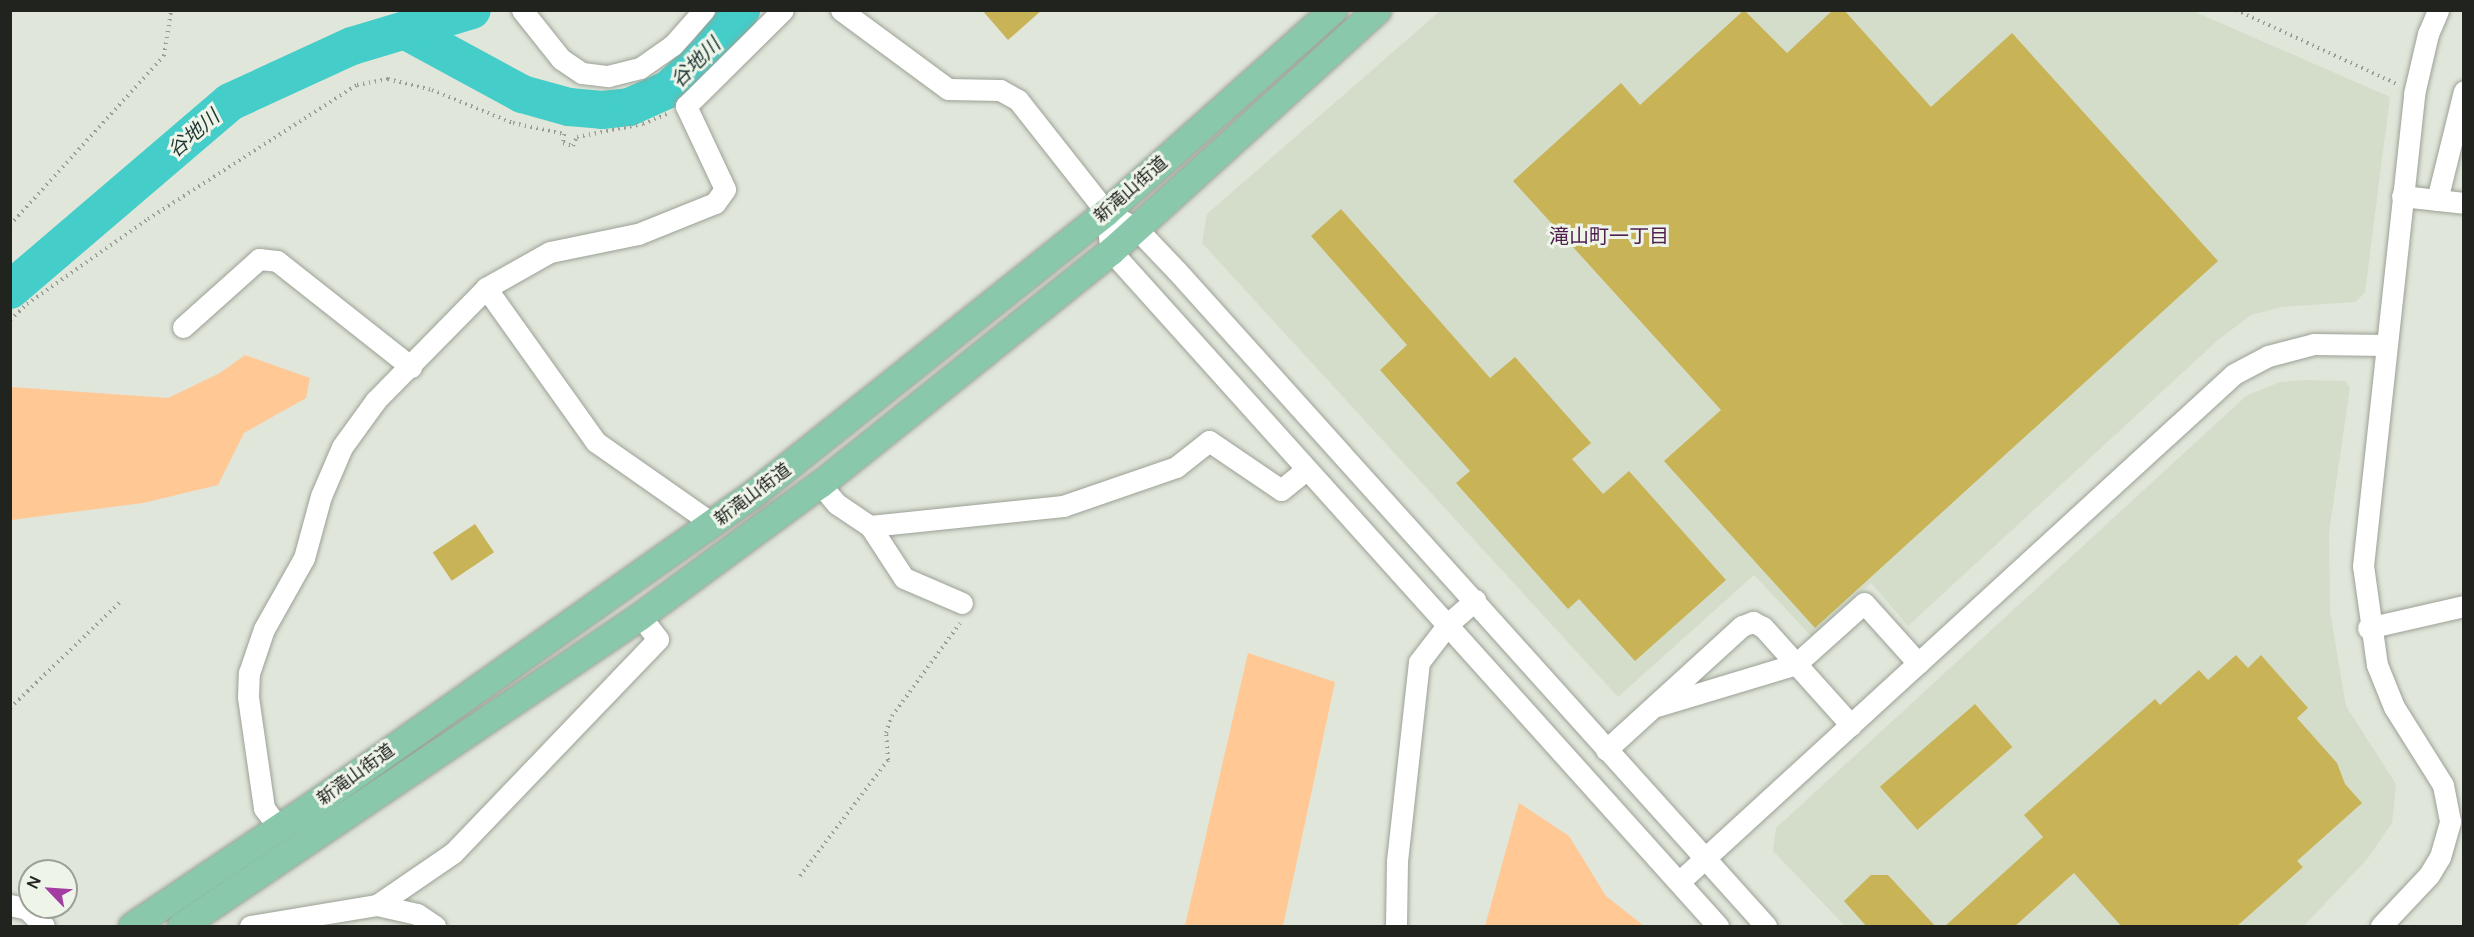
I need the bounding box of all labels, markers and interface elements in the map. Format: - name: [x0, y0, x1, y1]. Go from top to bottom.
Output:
- water label: 谷地川: [665, 32, 725, 92]
- water label: 谷地川: [162, 104, 224, 162]
- street label: 新滝山街道: [1089, 151, 1171, 227]
- district label: 滝山町一丁目: [1549, 223, 1669, 247]
- street label: 新滝山街道: [710, 458, 794, 530]
- street label: 新滝山街道: [312, 739, 398, 809]
- north arrow: [18, 859, 78, 919]
- text: N: [21, 872, 46, 892]

